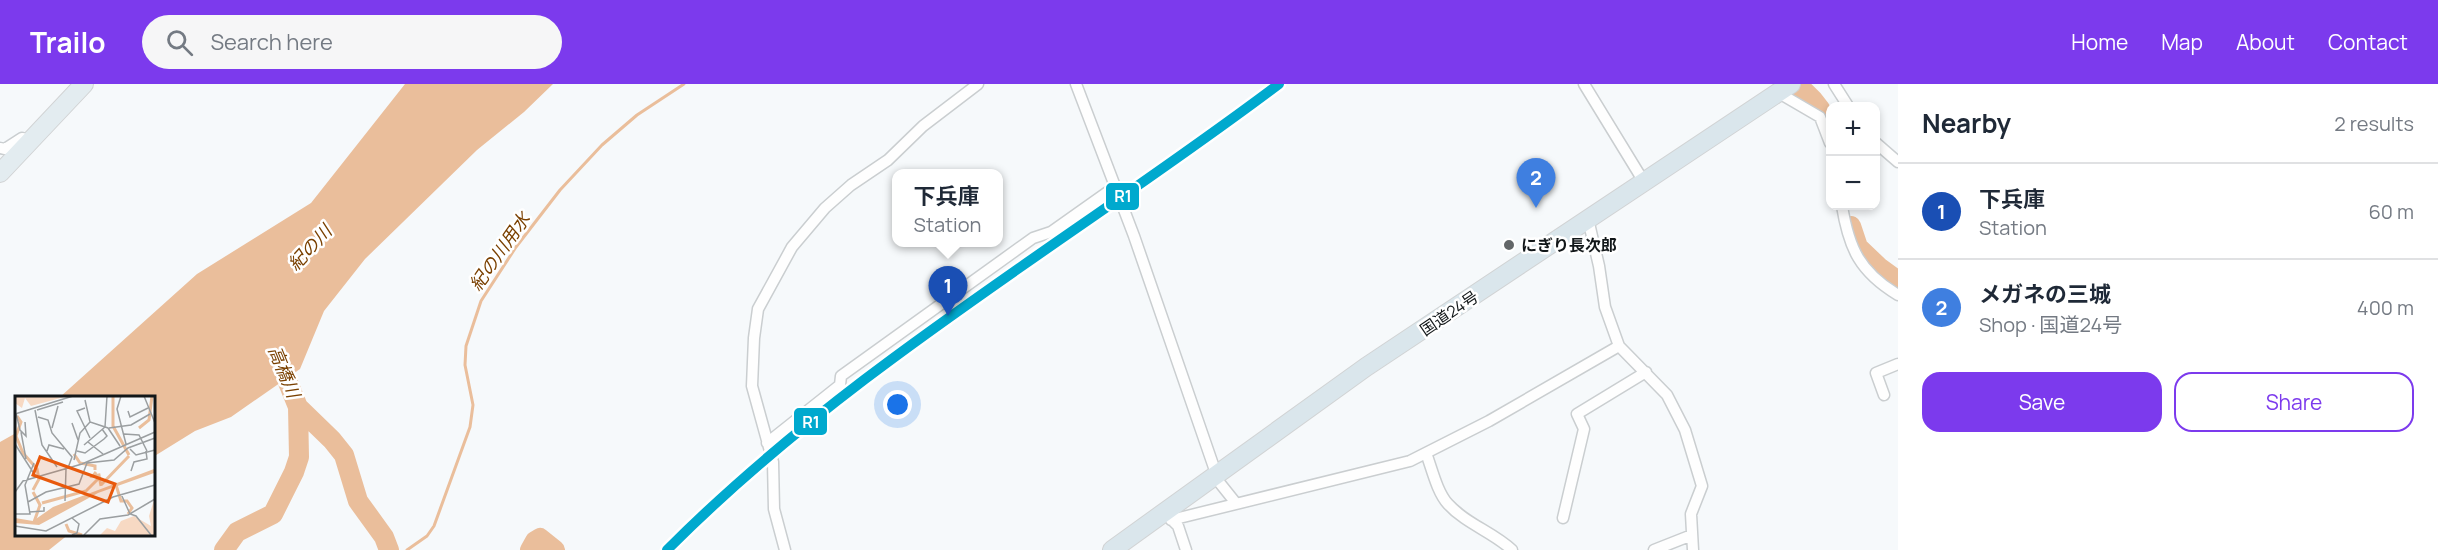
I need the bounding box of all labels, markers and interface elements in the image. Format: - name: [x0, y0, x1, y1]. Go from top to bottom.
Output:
- search box: [142, 15, 562, 69]
- text: Trailo: [30, 23, 106, 61]
- icon: search: [163, 26, 196, 59]
- text: Search here: [211, 27, 333, 57]
- text: Home: [2071, 28, 2128, 56]
- text: Map: [2161, 28, 2203, 56]
- text: About: [2236, 28, 2295, 56]
- text: Contact: [2328, 28, 2408, 56]
- map controls: [1826, 102, 1880, 210]
- button: +: [1826, 102, 1880, 156]
- text: Nearby: [1922, 105, 2011, 141]
- text: 2 results: [2334, 110, 2414, 137]
- button: −: [1826, 156, 1880, 210]
- pin: 2: [1516, 158, 1556, 208]
- popup: [892, 169, 1003, 247]
- text: 下兵庫: [914, 181, 980, 211]
- line badge: R1: [1105, 182, 1140, 211]
- text: 下兵庫: [1979, 184, 2045, 214]
- text: R1: [1114, 185, 1132, 207]
- text: 1: [1937, 198, 1946, 225]
- text: 60 m: [2368, 198, 2414, 225]
- water label: 紀の川用水: [464, 206, 536, 295]
- text: Station: [914, 211, 981, 238]
- text: Station: [1979, 214, 2047, 241]
- water label: 紀の川: [282, 218, 338, 275]
- place label: にぎり長次郎: [1521, 234, 1617, 256]
- marker: にぎり長次郎: [1502, 238, 1516, 252]
- pin: 1: [928, 266, 968, 316]
- text: メガネの三城: [1979, 279, 2111, 309]
- street label: 国道24号: [1415, 285, 1483, 341]
- text: 2: [1936, 294, 1947, 321]
- text: 400 m: [2357, 294, 2414, 321]
- text: Shop · 国道24号: [1979, 311, 2122, 338]
- water label: 高橋川: [264, 342, 307, 403]
- button: Save: [1922, 372, 2162, 432]
- button: Share: [2174, 372, 2414, 432]
- your location: [883, 390, 912, 419]
- inset map: [15, 396, 154, 535]
- line badge: R1: [793, 407, 828, 436]
- text: R1: [802, 411, 820, 433]

